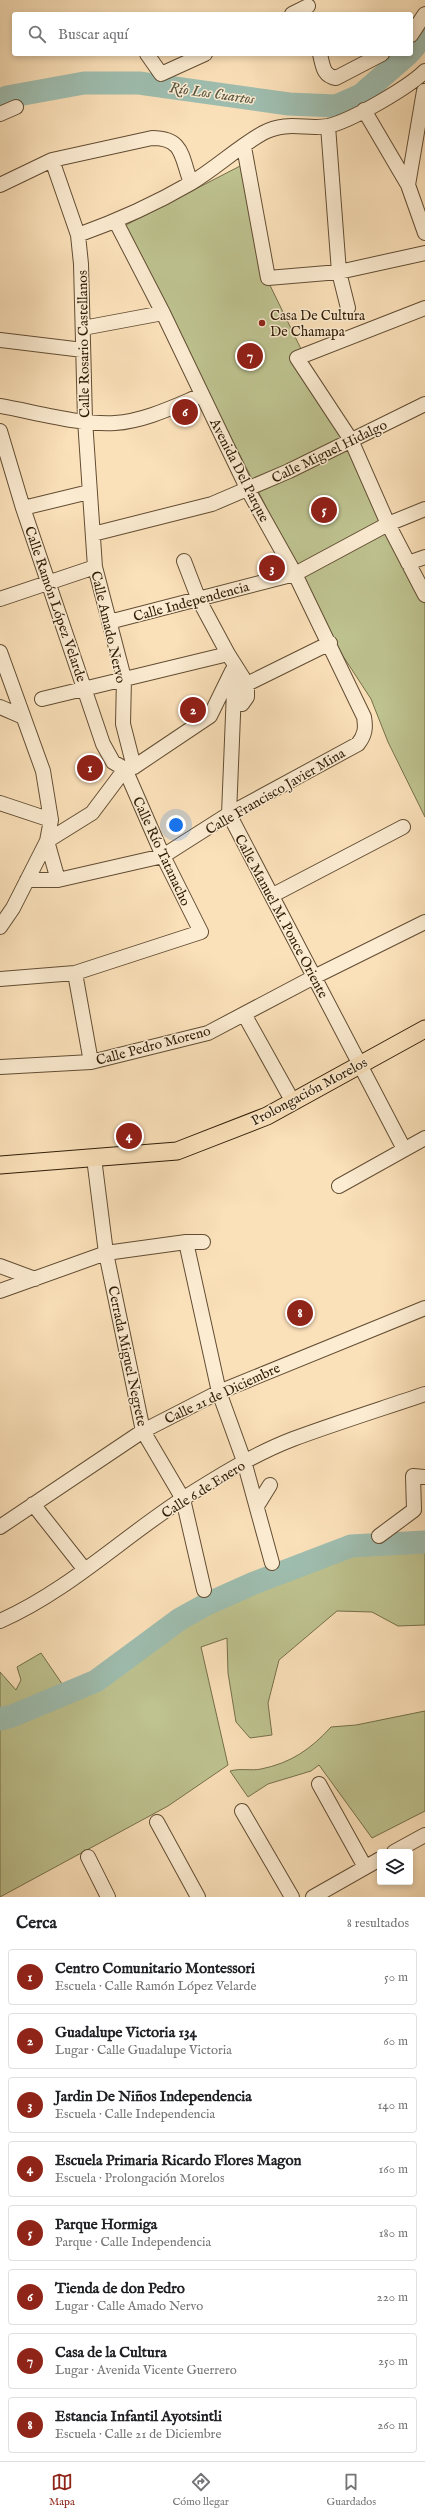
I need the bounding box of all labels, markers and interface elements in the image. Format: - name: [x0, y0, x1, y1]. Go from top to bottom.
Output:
- search box: [12, 12, 413, 56]
- icon: search: [26, 23, 48, 45]
- text: Buscar aquí: [58, 25, 128, 44]
- water label: Río Los Cuartos: [168, 78, 257, 109]
- street label: Calle Rosario Castellanos: [74, 270, 94, 418]
- place label: Casa De Cultura De Chamapa: [270, 307, 366, 341]
- marker: Casa De Cultura De Chamapa: [257, 318, 267, 328]
- pin: 7: [237, 341, 263, 371]
- pin: 6: [172, 397, 198, 427]
- street label: Avenida Del Parque: [205, 415, 273, 526]
- street label: Calle Miguel Hidalgo: [269, 416, 391, 488]
- pin: 5: [311, 495, 337, 525]
- street label: Calle Ramón López Velarde: [20, 524, 90, 685]
- pin: 3: [259, 553, 285, 583]
- street label: Calle Amado Nervo: [86, 569, 130, 685]
- street label: Calle Independencia: [131, 578, 252, 626]
- pin: 2: [180, 695, 206, 725]
- street label: Calle Francisco Javier Mina: [203, 744, 349, 839]
- pin: 1: [77, 753, 103, 783]
- street label: Calle Río Tatanacho: [128, 794, 194, 909]
- your location: [166, 815, 186, 835]
- street label: Calle Manuel M. Ponce Oriente: [230, 831, 332, 1002]
- street label: Calle Pedro Moreno: [94, 1022, 213, 1070]
- street label: Prolongación Morelos: [248, 1054, 371, 1130]
- pin: 4: [116, 1121, 142, 1151]
- street label: Cerrada Miguel Negrete: [103, 1284, 151, 1429]
- pin: 8: [287, 1298, 313, 1328]
- street label: Calle 21 de Diciembre: [162, 1359, 284, 1429]
- street label: Calle 6 de Enero: [158, 1457, 249, 1523]
- map controls: [377, 1849, 413, 1885]
- button: layers: [377, 1849, 413, 1885]
- text: Cerca: [16, 1913, 57, 1934]
- text: 8 resultados: [347, 1915, 409, 1932]
- text: Centro Comunitario Montessori: [55, 1959, 255, 1978]
- text: 1: [28, 1969, 32, 1986]
- text: 50 m: [384, 1969, 408, 1986]
- text: Escuela · Calle Ramón López Velarde: [55, 1978, 256, 1995]
- text: Guadalupe Victoria 134: [55, 2023, 197, 2042]
- text: 2: [27, 2033, 33, 2050]
- text: 60 m: [383, 2033, 408, 2050]
- text: Lugar · Calle Guadalupe Victoria: [55, 2042, 232, 2059]
- text: Jardin De Niños Independencia: [55, 2087, 252, 2106]
- text: 3: [28, 2097, 32, 2114]
- text: 140 m: [378, 2097, 408, 2114]
- text: Escuela · Calle Independencia: [55, 2106, 215, 2123]
- text: Escuela Primaria Ricardo Flores Magon: [55, 2151, 301, 2170]
- text: 4: [27, 2161, 33, 2178]
- text: 160 m: [378, 2161, 408, 2178]
- text: Escuela · Prolongación Morelos: [55, 2170, 224, 2187]
- text: Parque Hormiga: [55, 2215, 157, 2234]
- text: 5: [28, 2225, 32, 2242]
- text: 180 m: [379, 2225, 408, 2242]
- text: Parque · Calle Independencia: [55, 2234, 211, 2251]
- text: Tienda de don Pedro: [55, 2279, 185, 2298]
- text: 6: [27, 2289, 33, 2306]
- text: 220 m: [377, 2289, 408, 2306]
- text: Lugar · Calle Amado Nervo: [55, 2298, 203, 2315]
- text: Casa de la Cultura: [55, 2343, 167, 2362]
- text: 7: [27, 2353, 33, 2370]
- text: 250 m: [378, 2353, 408, 2370]
- text: Lugar · Avenida Vicente Guerrero: [55, 2362, 237, 2379]
- text: Estancia Infantil Ayotsintli: [55, 2407, 222, 2426]
- text: 8: [27, 2417, 33, 2434]
- text: 260 m: [377, 2417, 408, 2434]
- text: Escuela · Calle 21 de Diciembre: [55, 2426, 221, 2443]
- tab: Mapa: [49, 2471, 75, 2509]
- tab: Cómo llegar: [172, 2471, 229, 2509]
- tab: Guardados: [327, 2471, 376, 2509]

